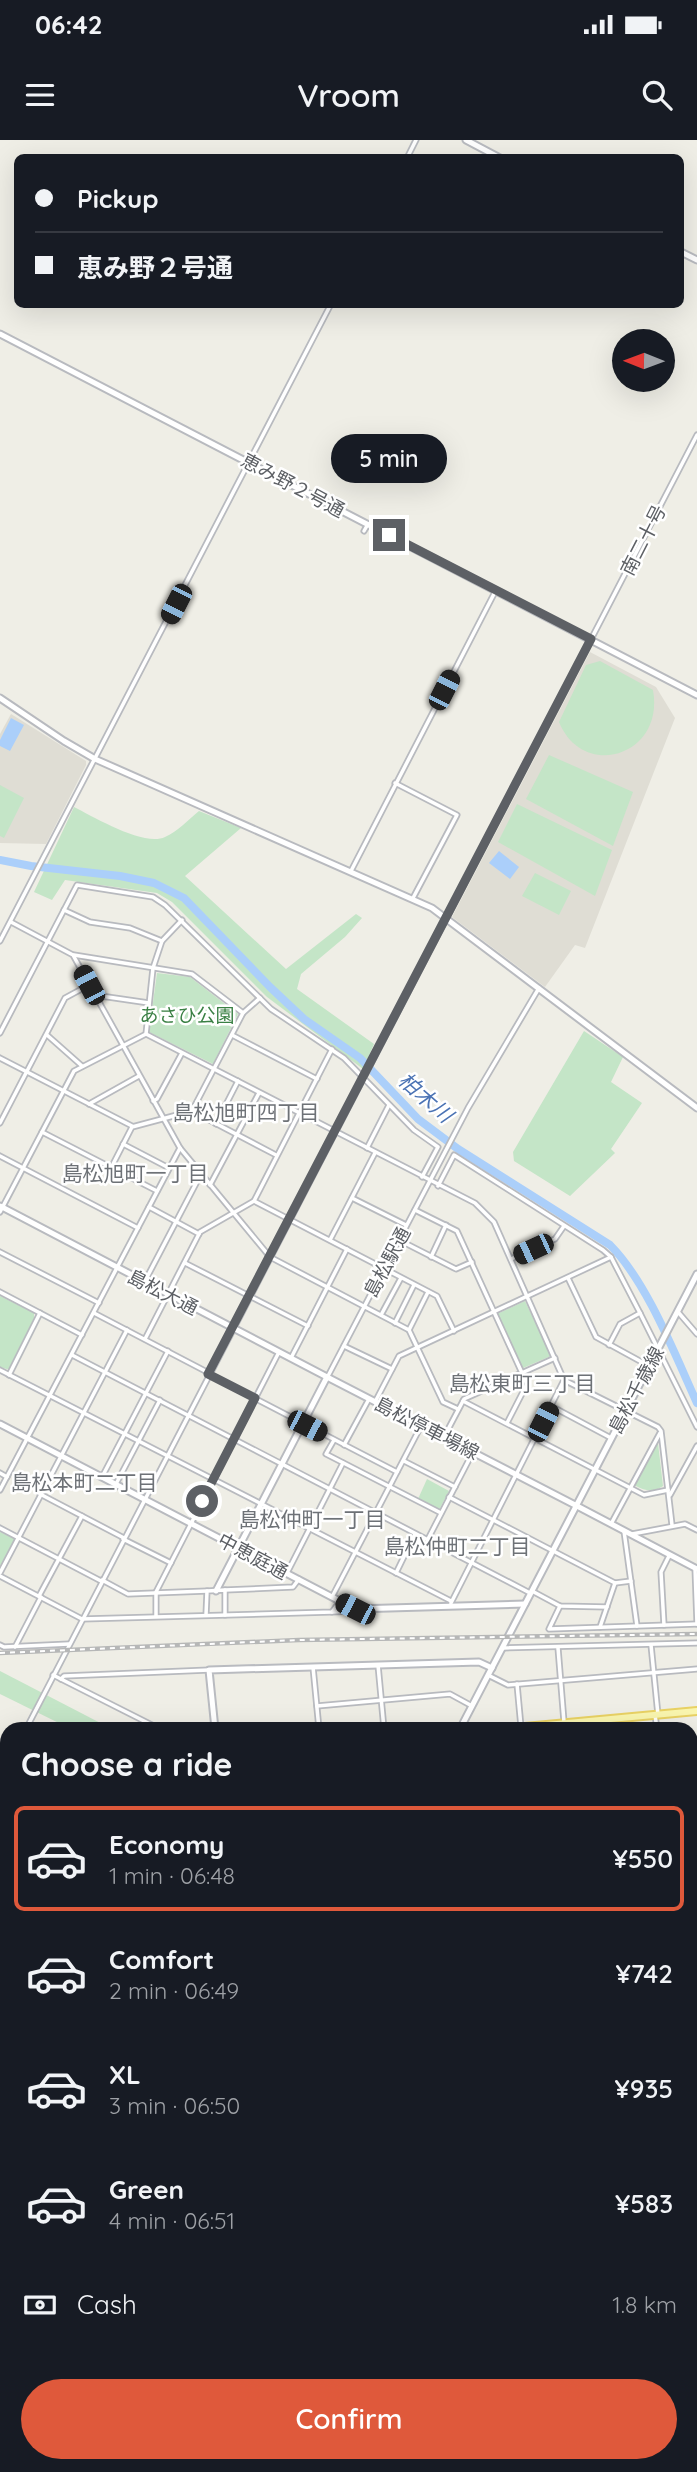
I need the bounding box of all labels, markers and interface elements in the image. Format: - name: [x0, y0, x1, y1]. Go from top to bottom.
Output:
- text: 06:42: [35, 8, 103, 41]
- text: Vroom: [297, 75, 400, 115]
- icon: menu: [21, 76, 59, 114]
- icon: search: [638, 76, 676, 114]
- text: Pickup: [77, 182, 159, 215]
- text: 恵み野２号通: [77, 251, 233, 284]
- north arrow: [612, 329, 676, 392]
- map controls: [612, 329, 675, 392]
- callout: 5 min: [331, 434, 447, 482]
- text: 5 min: [359, 444, 419, 473]
- street label: 恵み野２号通: [237, 448, 349, 522]
- street label: 南二十号: [615, 501, 671, 579]
- route end: [373, 519, 405, 551]
- car: [158, 581, 195, 627]
- car: [426, 667, 463, 713]
- car: [70, 962, 109, 1008]
- park label: あさひ公園: [139, 1003, 235, 1027]
- water label: 柏木川: [394, 1067, 460, 1129]
- district label: 島松旭町四丁目: [173, 1099, 320, 1125]
- district label: 島松旭町一丁目: [62, 1160, 209, 1186]
- street label: 島松駅通: [359, 1223, 415, 1301]
- car: [510, 1231, 557, 1267]
- street label: 島松大通: [124, 1264, 202, 1320]
- street label: 島松千歳線: [603, 1342, 669, 1438]
- district label: 島松東町三丁目: [449, 1370, 596, 1396]
- street label: 島松停車場線: [371, 1391, 483, 1465]
- car: [525, 1399, 562, 1445]
- car: [284, 1407, 331, 1445]
- district label: 島松本町二丁目: [11, 1469, 158, 1495]
- route start: [186, 1485, 218, 1517]
- district label: 島松仲町一丁目: [239, 1506, 386, 1532]
- street label: 中恵庭通: [214, 1528, 292, 1584]
- district label: 島松仲町二丁目: [384, 1533, 531, 1559]
- car: [332, 1590, 379, 1628]
- text: Choose a ride: [21, 1744, 233, 1784]
- icon: car: [25, 1827, 88, 1890]
- text: Economy: [109, 1828, 224, 1861]
- text: ¥550: [613, 1842, 673, 1875]
- text: 1 min · 06:48: [109, 1861, 235, 1890]
- icon: car: [25, 1942, 88, 2005]
- text: Comfort: [109, 1943, 214, 1976]
- text: ¥742: [615, 1957, 673, 1990]
- text: 2 min · 06:49: [109, 1976, 239, 2005]
- icon: car: [25, 2057, 88, 2120]
- text: XL: [109, 2058, 141, 2091]
- text: ¥935: [615, 2072, 673, 2105]
- text: 3 min · 06:50: [109, 2091, 240, 2120]
- icon: car: [25, 2172, 88, 2235]
- text: Green: [109, 2173, 184, 2206]
- text: ¥583: [615, 2187, 673, 2220]
- text: 4 min · 06:51: [109, 2206, 235, 2235]
- icon: cash: [21, 2286, 59, 2324]
- text: Cash: [77, 2288, 137, 2321]
- text: 1.8 km: [612, 2290, 677, 2319]
- button: Confirm: [21, 2379, 677, 2459]

